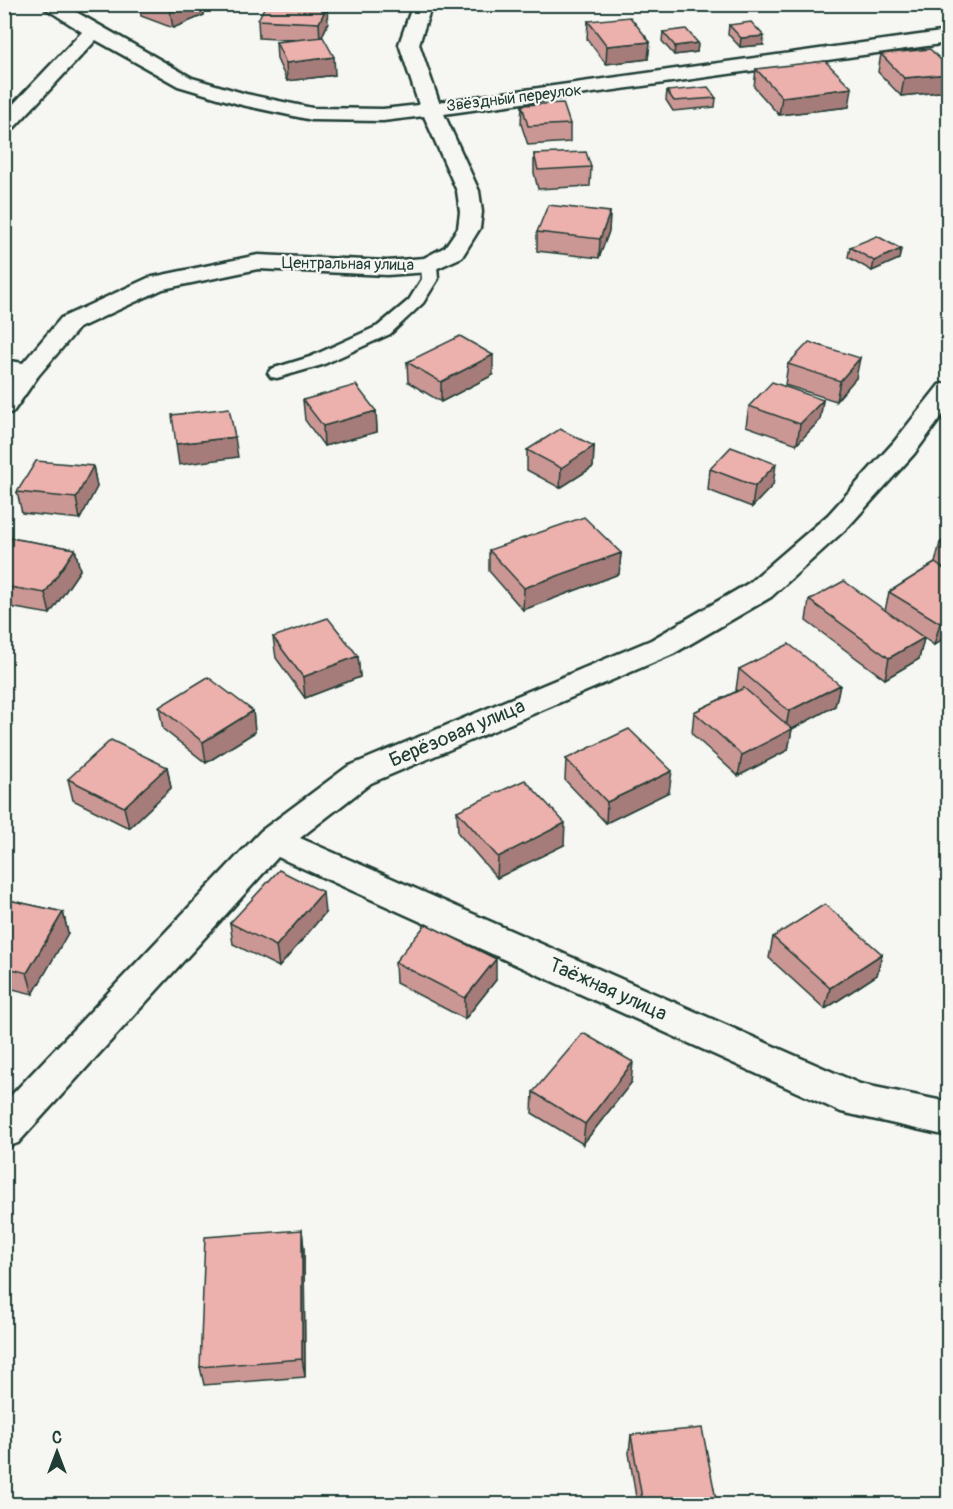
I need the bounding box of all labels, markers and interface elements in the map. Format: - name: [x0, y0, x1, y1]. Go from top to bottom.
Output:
- street label: Звёздный переулок: [445, 80, 583, 116]
- street label: Центральная улица: [282, 253, 414, 275]
- street label: Берёзовая улица: [385, 693, 529, 773]
- street label: Таёжная улица: [545, 952, 671, 1026]
- north arrow: [27, 1422, 87, 1482]
- text: С: [52, 1428, 62, 1448]

